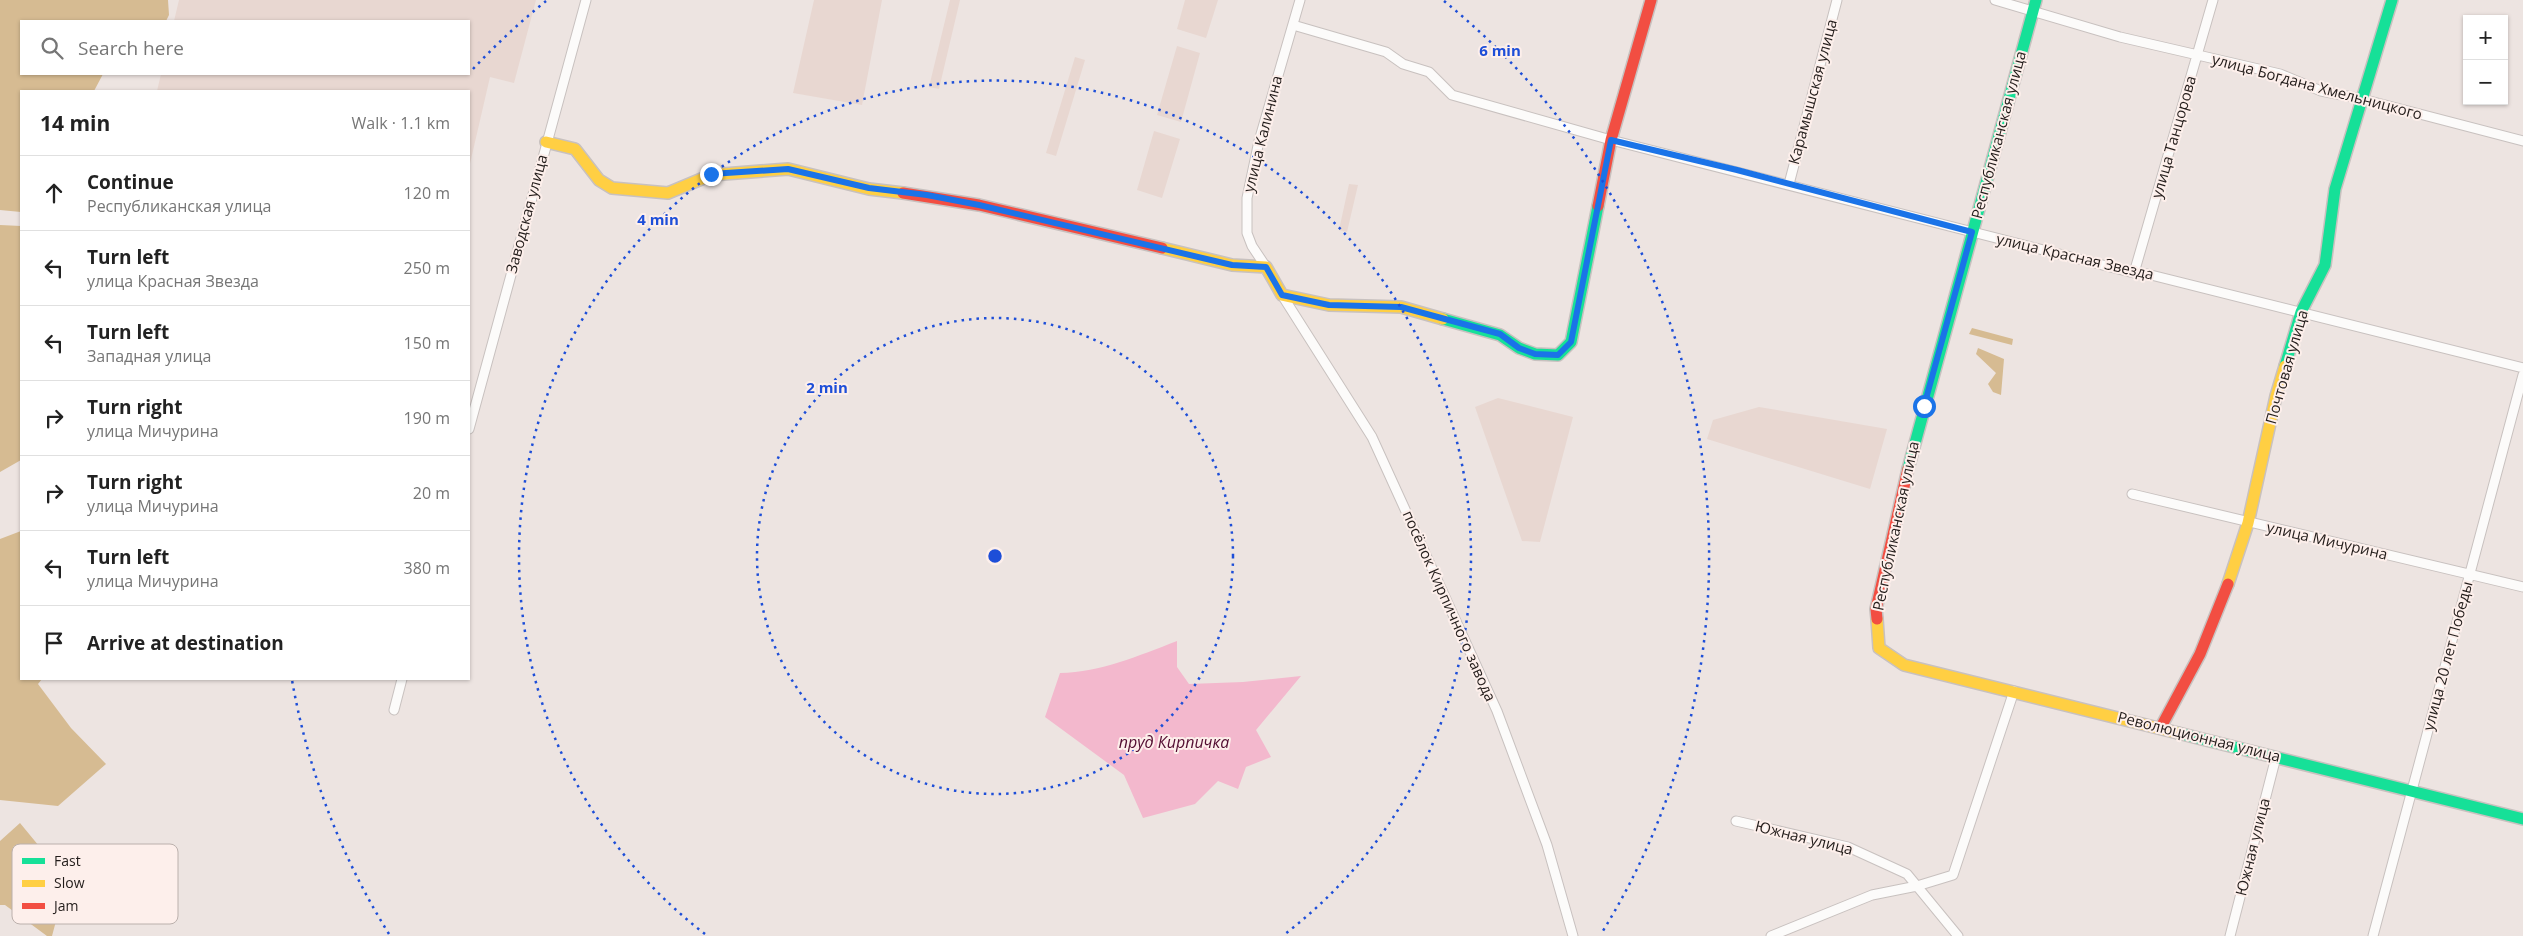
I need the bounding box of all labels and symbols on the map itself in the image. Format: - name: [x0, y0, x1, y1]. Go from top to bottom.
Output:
- street label: Карамышская улица: [1783, 17, 1841, 167]
- text: 6 min: [1479, 40, 1521, 60]
- street label: улица Богдана Хмельницкого: [2210, 48, 2425, 124]
- street label: Республиканская улица: [1966, 49, 2030, 221]
- street label: улица Калинина: [1238, 73, 1286, 194]
- street label: улица Танцорова: [2146, 73, 2200, 200]
- street label: Заводская улица: [501, 152, 552, 275]
- route end: [700, 163, 723, 186]
- text: 4 min: [637, 209, 679, 229]
- street label: улица Красная Звезда: [1994, 228, 2156, 284]
- street label: Почтовая улица: [2260, 307, 2312, 426]
- text: 2 min: [806, 377, 848, 397]
- route start: [1913, 395, 1936, 418]
- street label: Республиканская улица: [1867, 439, 1923, 612]
- street label: посёлок Кирпичного завода: [1399, 507, 1501, 704]
- street label: улица Мичурина: [2265, 516, 2390, 564]
- centre of rings: [986, 547, 1004, 565]
- street label: улица 20 лет Победы: [2417, 579, 2477, 733]
- street label: Революционная улица: [2116, 706, 2283, 766]
- water label: пруд Кирпичка: [1119, 731, 1229, 753]
- street label: Южная улица: [2230, 796, 2274, 898]
- street label: Южная улица: [1753, 815, 1855, 859]
- legend: [12, 844, 178, 924]
- text: Fast: [54, 851, 81, 870]
- text: Slow: [54, 873, 85, 892]
- text: Jam: [52, 896, 79, 915]

